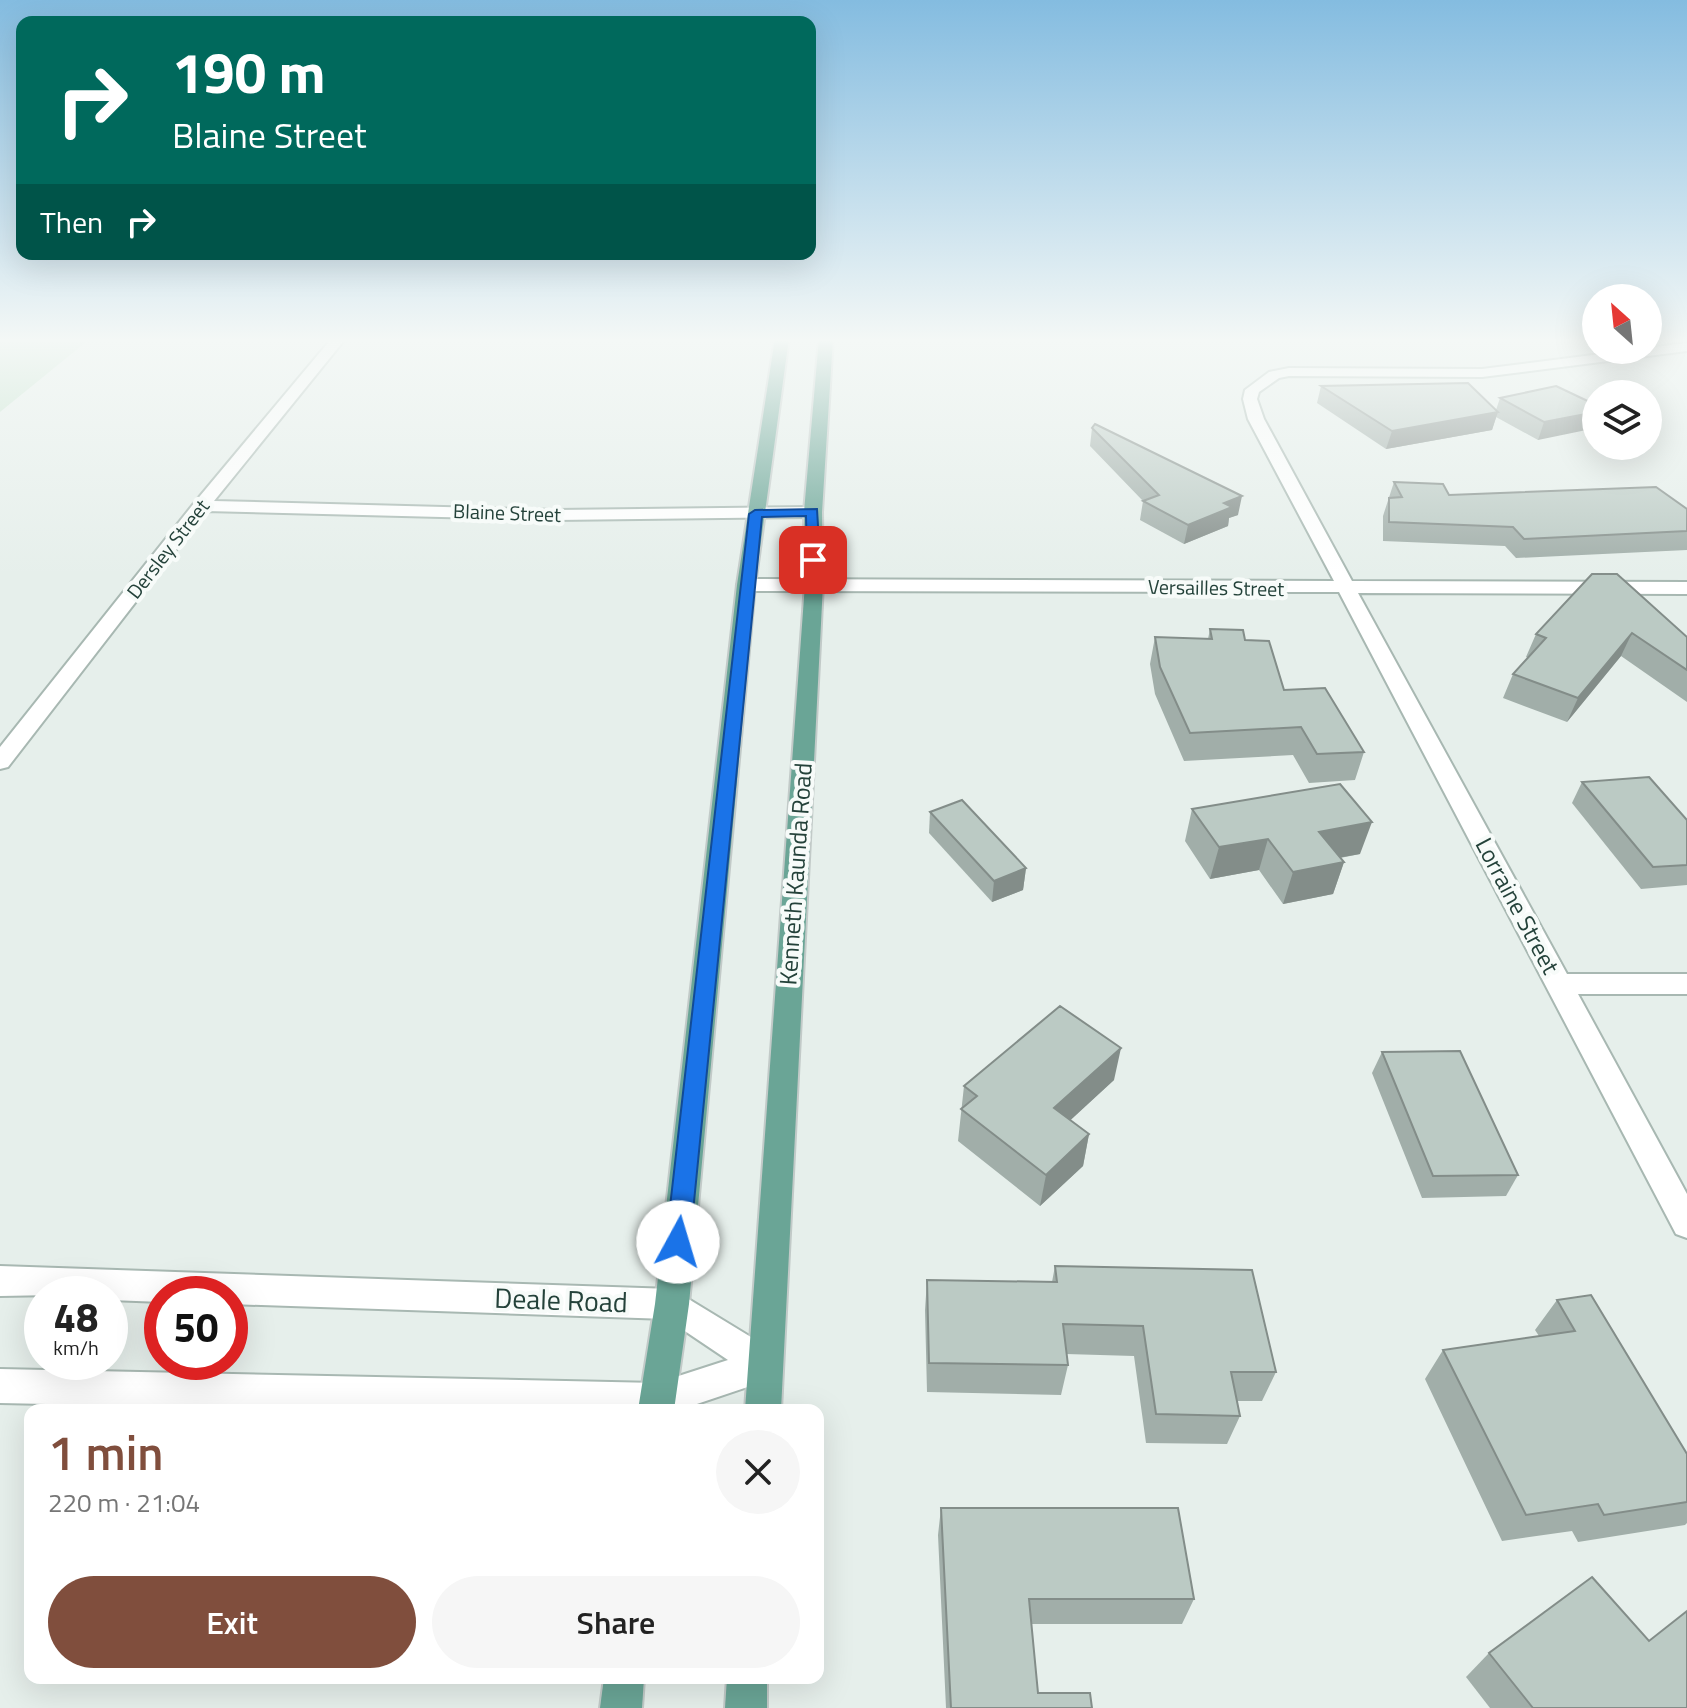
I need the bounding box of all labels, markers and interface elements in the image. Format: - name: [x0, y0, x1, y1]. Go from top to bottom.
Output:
- text: 190 m: [172, 30, 325, 115]
- icon: right: [40, 48, 144, 152]
- text: Blaine Street: [172, 107, 367, 162]
- text: Then: [40, 199, 103, 245]
- icon: right: [119, 200, 163, 244]
- north arrow: [1582, 284, 1662, 364]
- map controls: [1582, 284, 1662, 460]
- button: layers: [1582, 380, 1662, 460]
- street label: Dersley Street: [119, 492, 217, 605]
- street label: Blaine Street: [452, 495, 562, 530]
- pin: [779, 526, 847, 594]
- icon: arrive: [791, 538, 835, 582]
- street label: Versailles Street: [1148, 571, 1284, 604]
- street label: Kenneth Kaunda Road: [769, 761, 821, 986]
- street label: Lorraine Street: [1467, 831, 1569, 981]
- position arrow: [636, 1200, 720, 1284]
- speed limit sign: 50: [144, 1276, 248, 1380]
- street label: Deale Road: [493, 1276, 629, 1323]
- text: 48: [54, 1287, 98, 1348]
- text: km/h: [53, 1332, 99, 1363]
- text: 1 min: [48, 1416, 163, 1489]
- button: close: [716, 1430, 800, 1514]
- text: 220 m · 21:04: [48, 1483, 200, 1522]
- button: Exit: [48, 1576, 416, 1668]
- button: Share: [432, 1576, 800, 1668]

